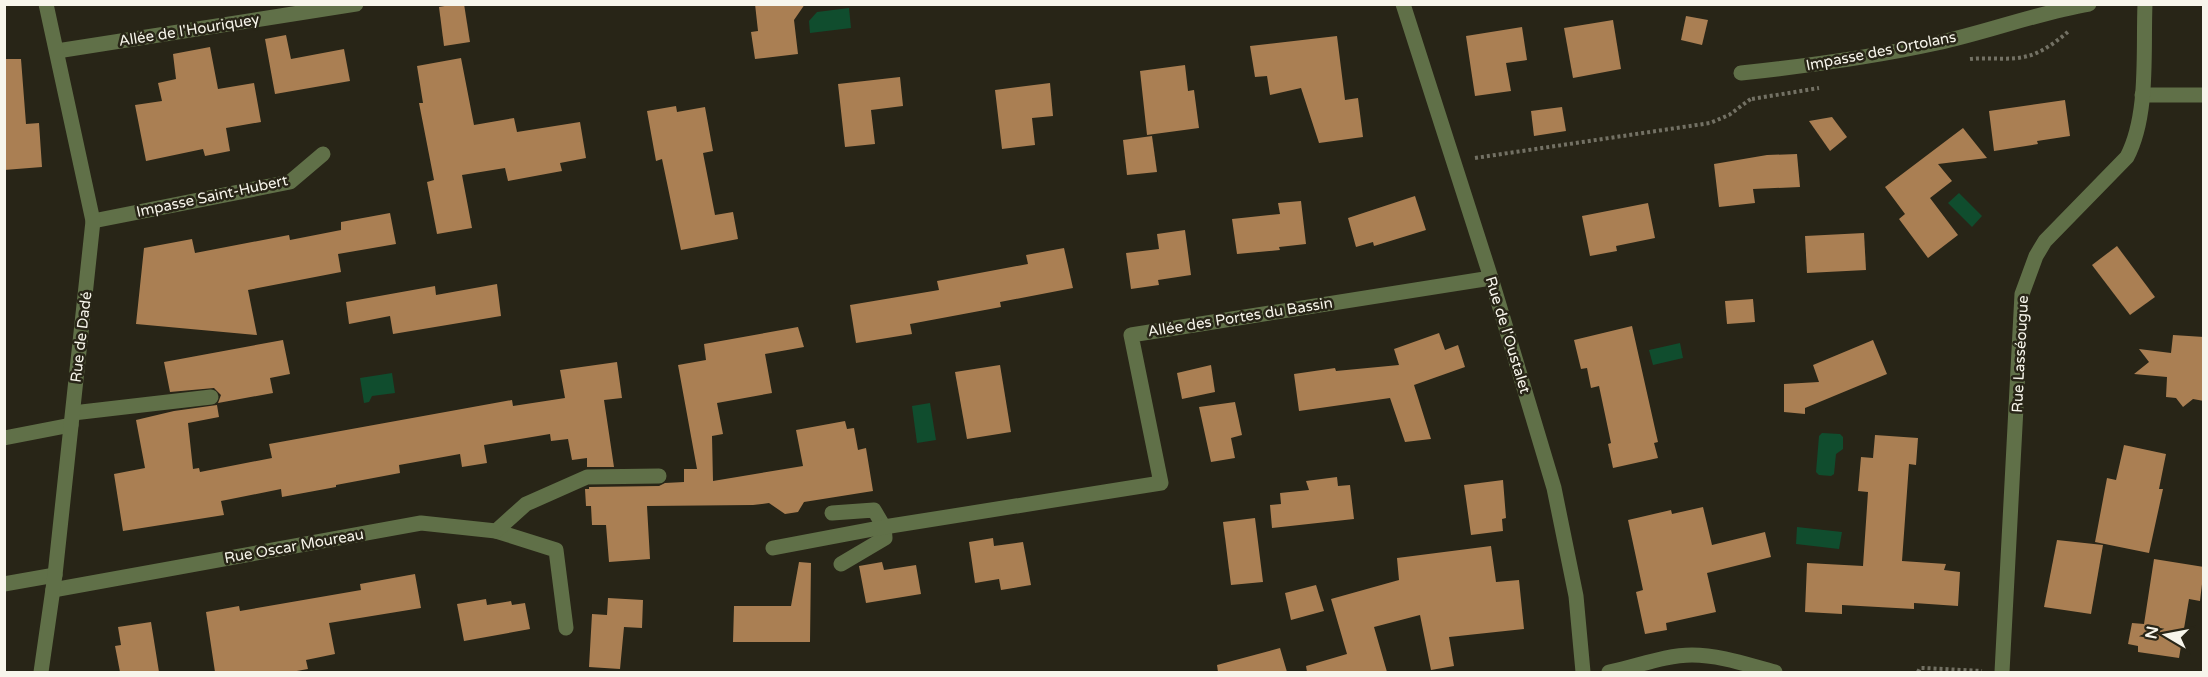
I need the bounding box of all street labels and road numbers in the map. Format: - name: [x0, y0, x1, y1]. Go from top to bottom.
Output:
- street label: Allée de l'Houriquey: [117, 10, 261, 50]
- street label: Impasse des Ortolans: [1804, 28, 1958, 74]
- street label: Impasse Saint-Hubert: [135, 171, 290, 221]
- street label: Rue de l'Oustalet: [1482, 274, 1534, 396]
- street label: Rue de Dadé: [66, 290, 96, 384]
- street label: Allée des Portes du Bassin: [1146, 293, 1334, 341]
- street label: Rue Lasséougue: [2008, 295, 2032, 413]
- street label: Rue Oscar Moureau: [223, 525, 365, 567]

